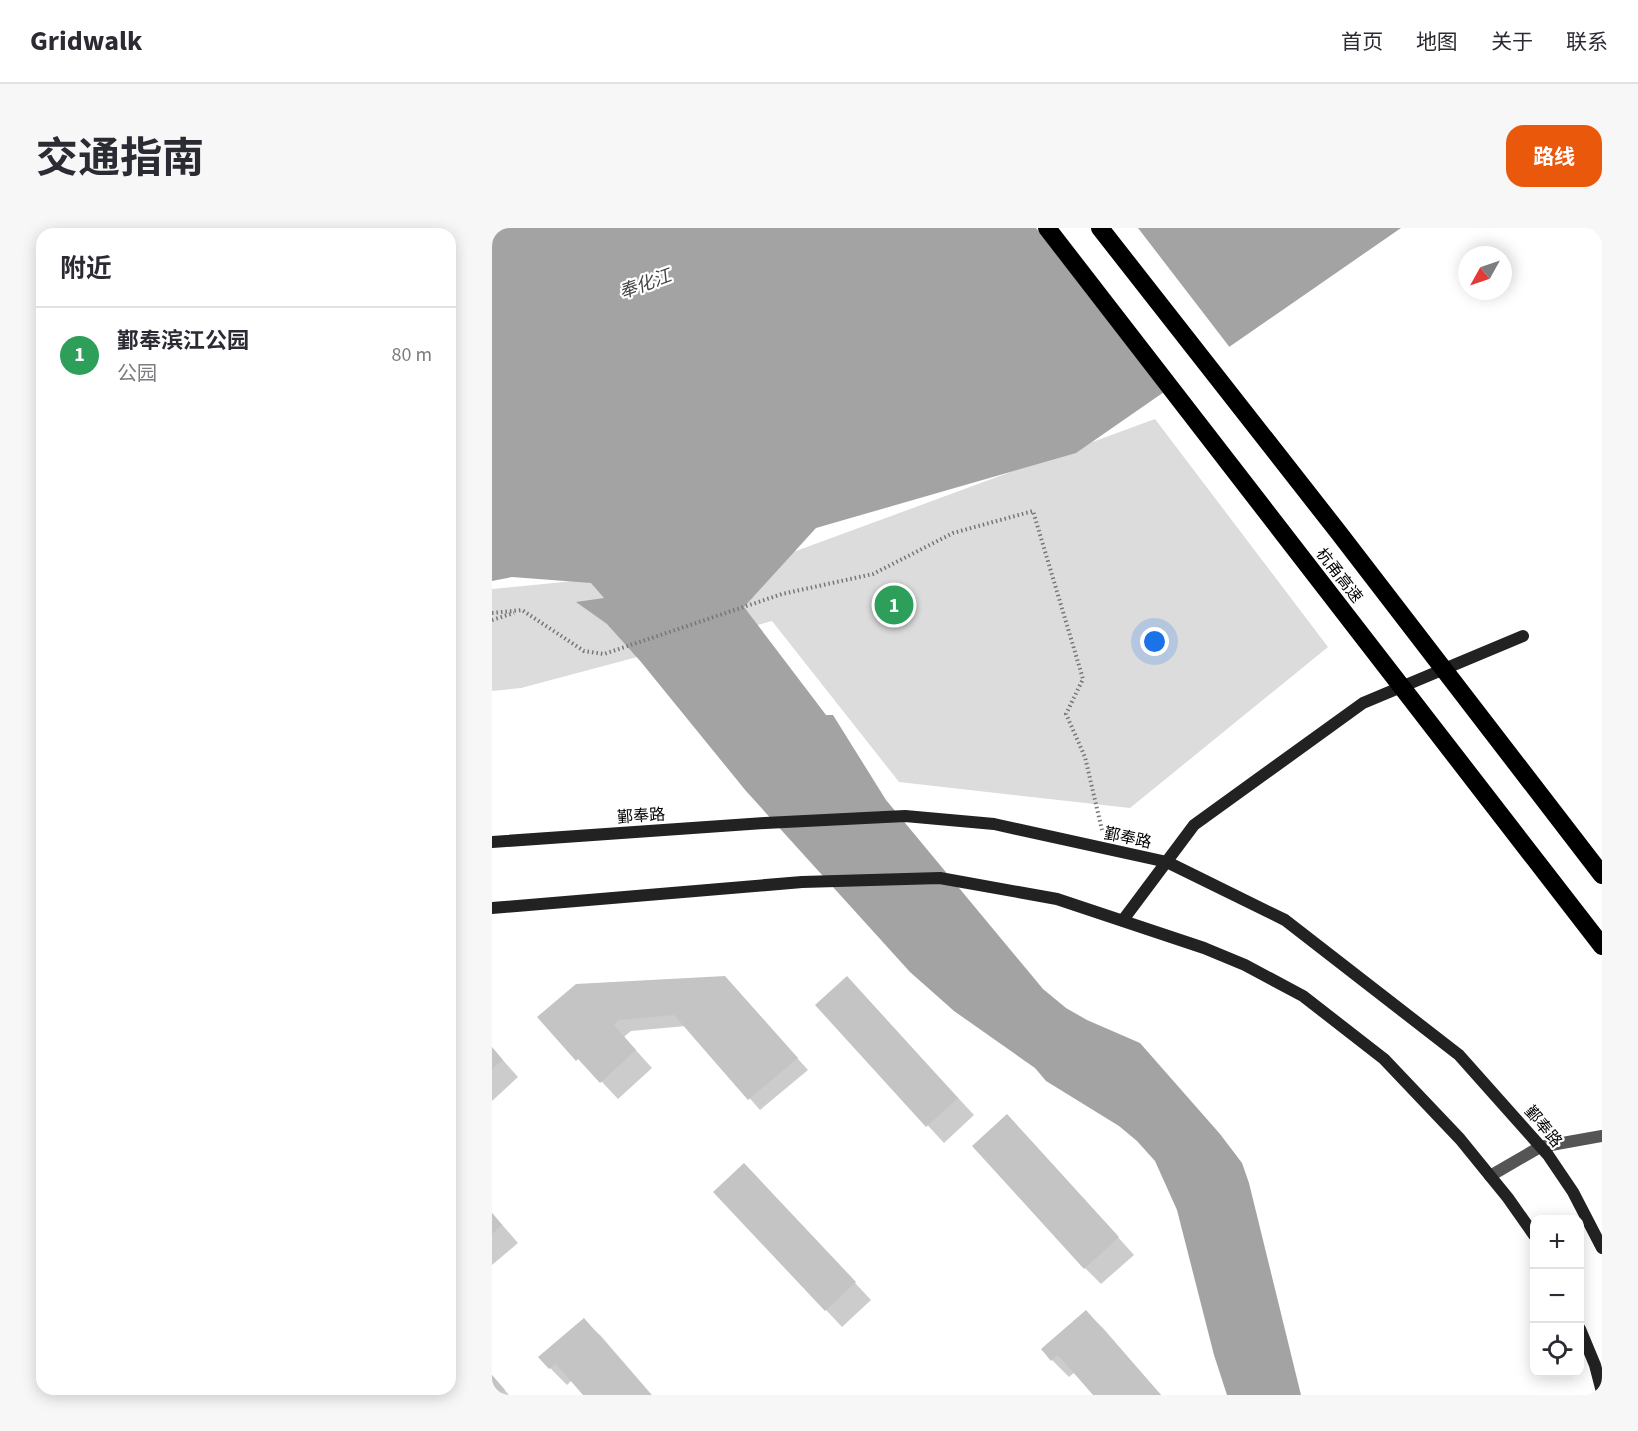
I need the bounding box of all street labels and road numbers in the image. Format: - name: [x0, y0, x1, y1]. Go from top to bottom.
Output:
- street label: 杭甬高速: [1311, 544, 1368, 608]
- street label: 鄞奉路: [616, 803, 666, 829]
- street label: 鄞奉路: [1102, 822, 1154, 854]
- street label: 鄞奉路: [1519, 1101, 1567, 1152]

